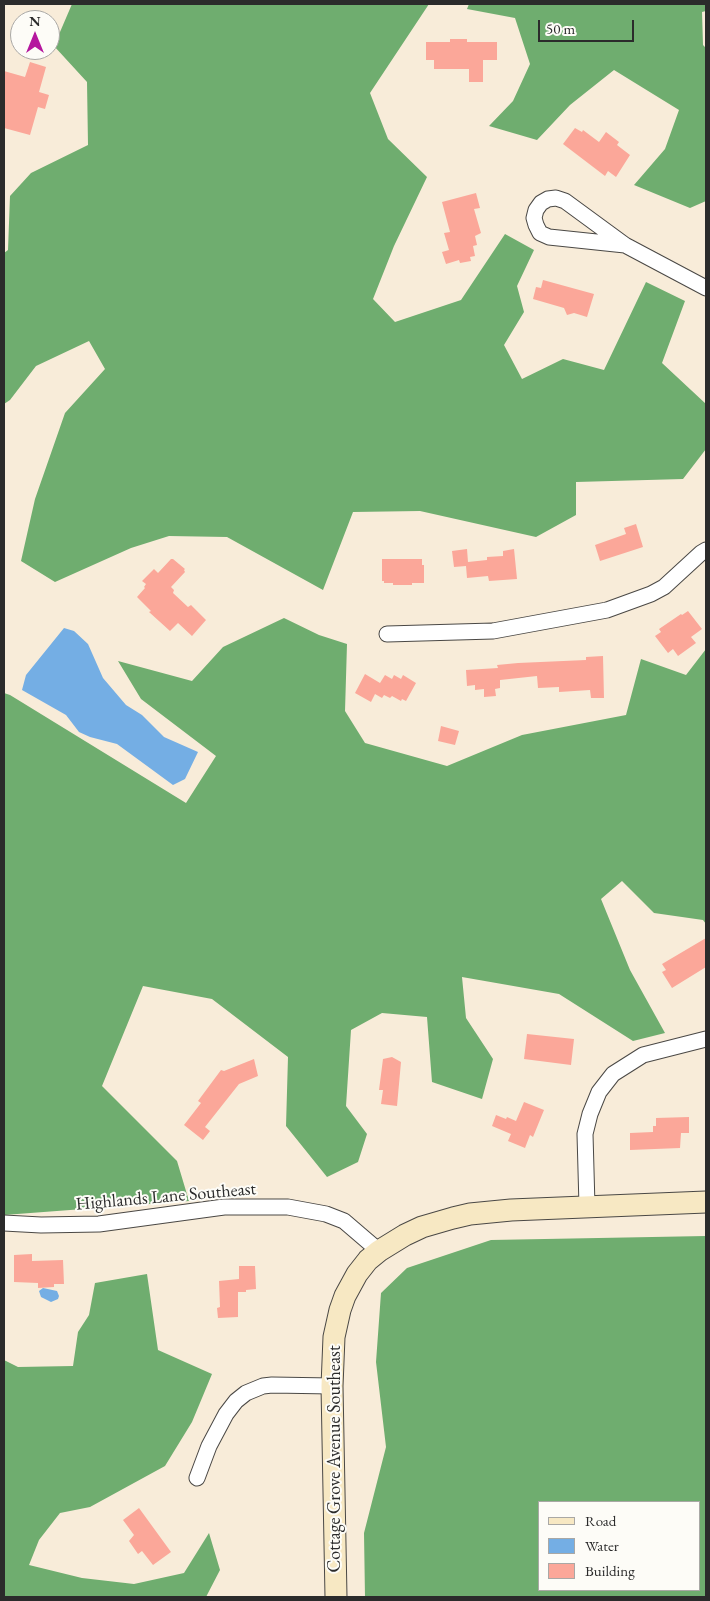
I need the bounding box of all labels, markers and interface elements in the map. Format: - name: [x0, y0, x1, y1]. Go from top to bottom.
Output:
- north arrow: [10, 10, 60, 60]
- scale bar: [540, 10, 636, 42]
- text: N: [29, 12, 41, 30]
- text: 50 m: [546, 19, 575, 38]
- street label: Highlands Lane Southeast: [75, 1178, 257, 1216]
- street label: Cottage Grove Avenue Southeast: [324, 1345, 346, 1573]
- legend: [538, 1501, 700, 1591]
- text: Road: [585, 1511, 616, 1530]
- text: Water: [585, 1536, 619, 1555]
- text: Building: [585, 1561, 635, 1580]

